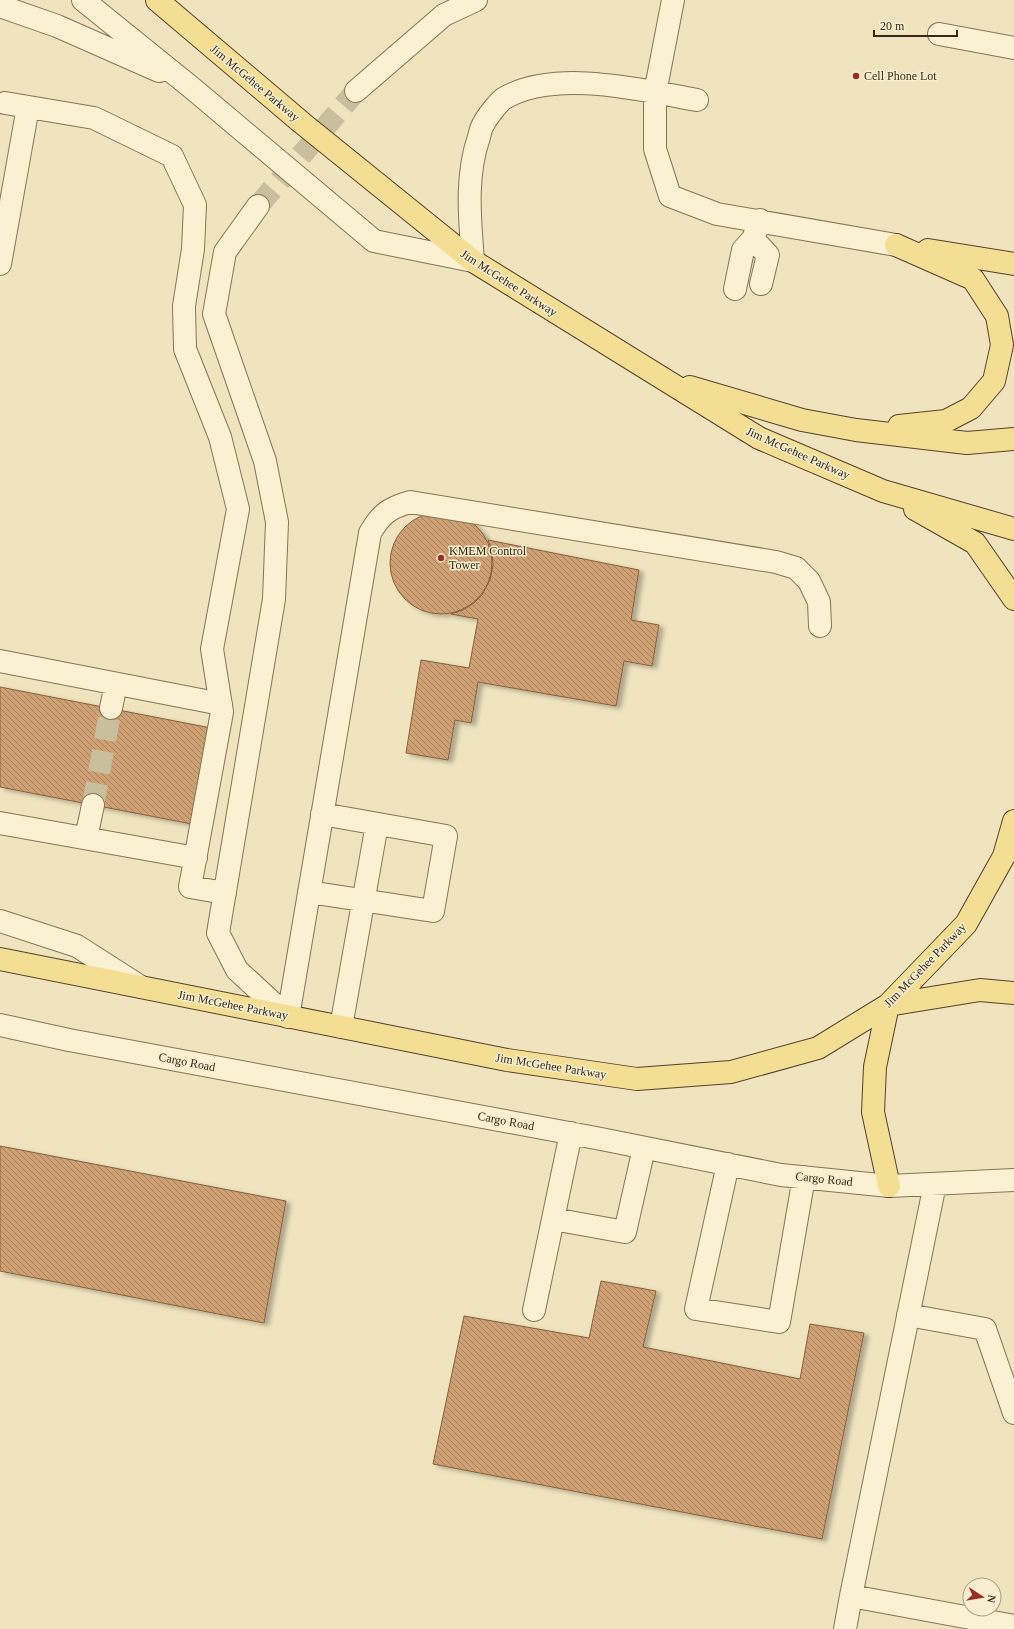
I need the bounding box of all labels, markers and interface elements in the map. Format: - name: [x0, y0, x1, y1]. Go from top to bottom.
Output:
- scale bar: [874, 12, 957, 38]
- text: 20 m: [880, 19, 905, 33]
- street label: Jim McGehee Parkway: [208, 42, 302, 124]
- place label: Cell Phone Lot: [864, 69, 937, 83]
- marker: Cell Phone Lot: [851, 71, 861, 81]
- street label: Jim McGehee Parkway: [458, 247, 560, 319]
- street label: Jim McGehee Parkway: [744, 424, 852, 482]
- place label: KMEM Control Tower: [449, 544, 527, 572]
- marker: KMEM Control Tower: [436, 553, 446, 563]
- street label: Jim McGehee Parkway: [881, 920, 969, 1010]
- street label: Jim McGehee Parkway: [177, 987, 289, 1023]
- street label: Cargo Road: [157, 1050, 217, 1074]
- street label: Jim McGehee Parkway: [495, 1050, 607, 1082]
- street label: Cargo Road: [476, 1109, 536, 1133]
- street label: Cargo Road: [795, 1169, 853, 1189]
- north arrow: [962, 1577, 1002, 1617]
- text: N: [985, 1594, 998, 1604]

